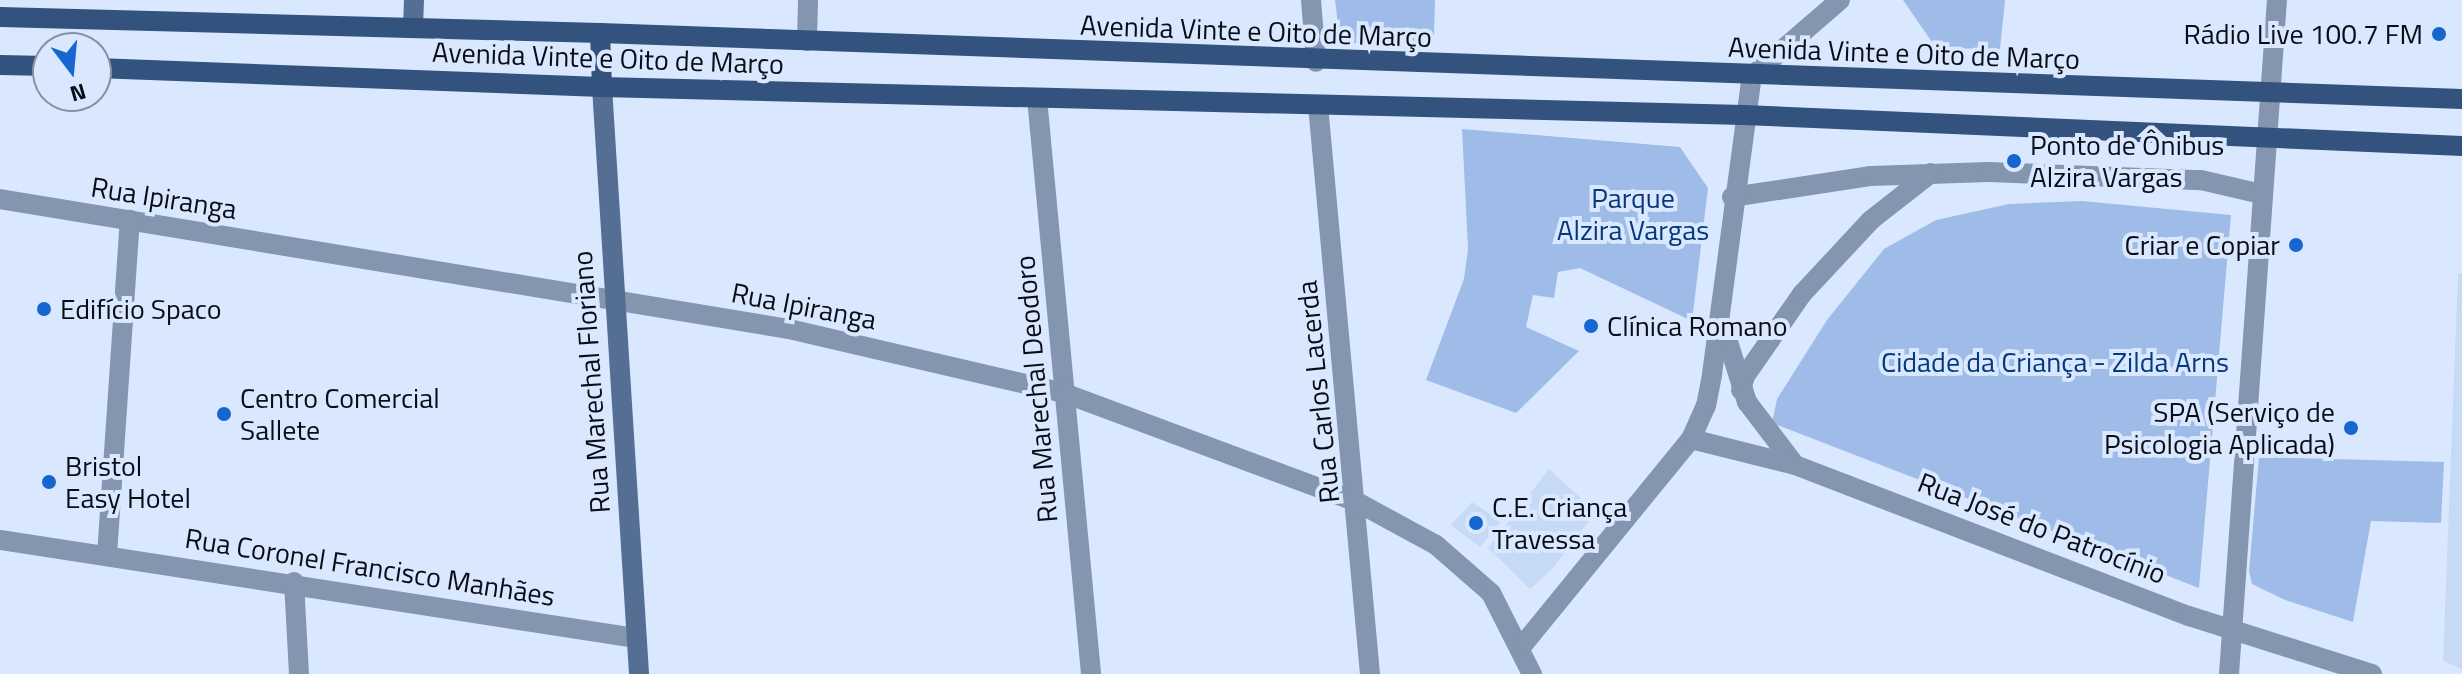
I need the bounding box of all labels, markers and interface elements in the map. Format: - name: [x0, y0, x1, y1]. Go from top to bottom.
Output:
- street label: Avenida Vinte e Oito de Março: [1080, 8, 1432, 54]
- place label: Rádio Live 100.7 FM: [2184, 17, 2423, 51]
- marker: Rádio Live 100.7 FM: [2430, 25, 2448, 43]
- street label: Avenida Vinte e Oito de Março: [1728, 30, 2080, 76]
- north arrow: [32, 32, 112, 112]
- street label: Avenida Vinte e Oito de Março: [432, 35, 784, 81]
- text: N: [66, 75, 90, 112]
- place label: Ponto de Ônibus Alzira Vargas: [2030, 128, 2224, 194]
- marker: Ponto de Ônibus Alzira Vargas: [2005, 152, 2023, 170]
- street label: Rua Ipiranga: [89, 170, 239, 226]
- park label: Parque Alzira Vargas: [1557, 181, 1709, 247]
- place label: Criar e Copiar: [2125, 228, 2280, 262]
- marker: Criar e Copiar: [2287, 236, 2305, 254]
- street label: Rua Marechal Floriano: [565, 250, 617, 514]
- street label: Rua Marechal Deodoro: [1008, 254, 1064, 524]
- street label: Rua Ipiranga: [729, 275, 879, 337]
- street label: Rua Carlos Lacerda: [1290, 279, 1346, 505]
- place label: Edifício Spaco: [60, 292, 222, 326]
- marker: Edifício Spaco: [35, 300, 53, 318]
- place label: Clínica Romano: [1607, 309, 1787, 343]
- marker: Clínica Romano: [1582, 317, 1600, 335]
- park label: Cidade da Criança - Zilda Arns: [1881, 345, 2229, 379]
- place label: Centro Comercial Sallete: [240, 381, 440, 447]
- place label: SPA (Serviço de Psicologia Aplicada): [2104, 395, 2335, 461]
- marker: Centro Comercial Sallete: [215, 405, 233, 423]
- marker: SPA (Serviço de Psicologia Aplicada): [2342, 419, 2360, 437]
- place label: Bristol Easy Hotel: [65, 449, 191, 515]
- street label: Rua José do Patrocínio: [1913, 465, 2171, 591]
- marker: Bristol Easy Hotel: [40, 473, 58, 491]
- place label: C.E. Criança Travessa: [1492, 490, 1627, 556]
- marker: C.E. Criança Travessa: [1467, 514, 1485, 532]
- street label: Rua Coronel Francisco Manhães: [183, 521, 557, 613]

